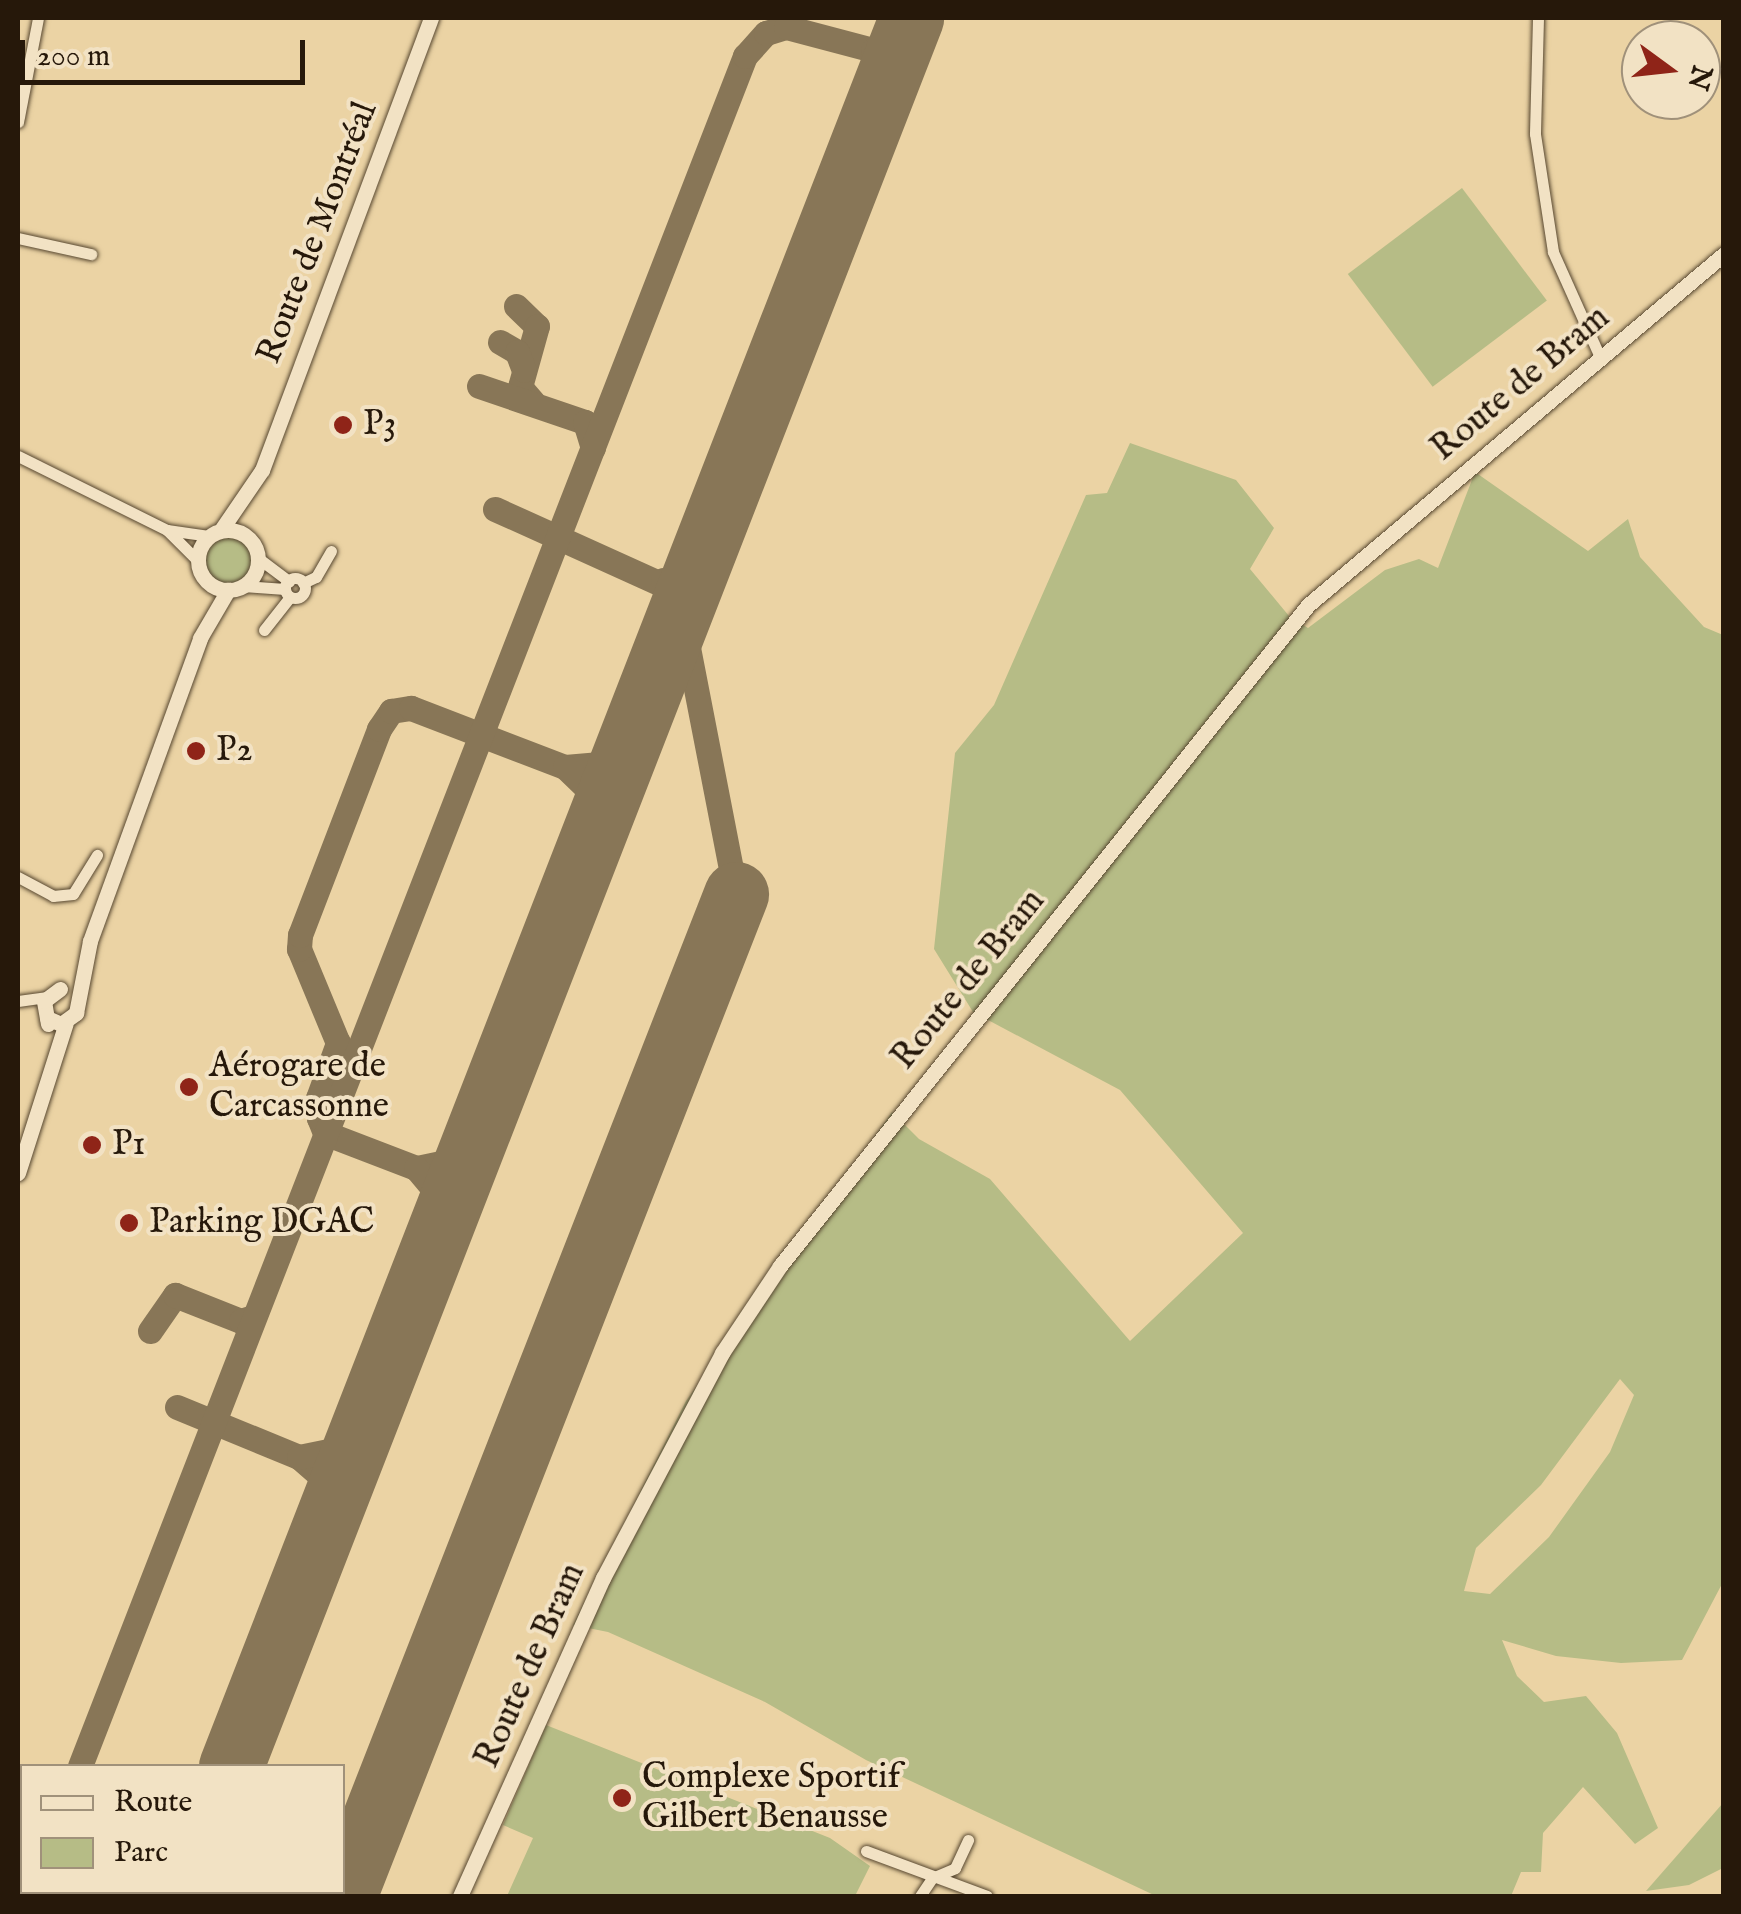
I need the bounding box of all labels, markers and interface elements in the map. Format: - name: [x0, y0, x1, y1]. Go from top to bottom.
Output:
- scale bar: [25, 20, 310, 82]
- north arrow: [1621, 20, 1721, 120]
- text: 200 m: [37, 38, 110, 76]
- text: N: [1678, 61, 1719, 94]
- street label: Route de Montréal: [249, 96, 387, 370]
- street label: Route de Bram: [1423, 297, 1619, 471]
- place label: P3: [363, 404, 396, 446]
- marker: P3: [332, 414, 354, 436]
- place label: P2: [216, 730, 253, 772]
- marker: P2: [185, 740, 207, 762]
- street label: Route de Bram: [884, 881, 1054, 1079]
- place label: Aérogare de Carcassonne: [209, 1046, 389, 1128]
- marker: Aérogare de Carcassonne: [178, 1076, 200, 1098]
- place label: P1: [112, 1124, 145, 1166]
- marker: P1: [81, 1134, 103, 1156]
- place label: Parking DGAC: [149, 1202, 374, 1244]
- marker: Parking DGAC: [118, 1212, 140, 1234]
- street label: Route de Bram: [467, 1557, 595, 1775]
- place label: Complexe Sportif Gilbert Benausse: [642, 1757, 900, 1839]
- legend: [20, 1764, 345, 1894]
- text: Route: [114, 1784, 192, 1822]
- marker: Complexe Sportif Gilbert Benausse: [611, 1787, 633, 1809]
- text: Parc: [114, 1834, 168, 1872]

